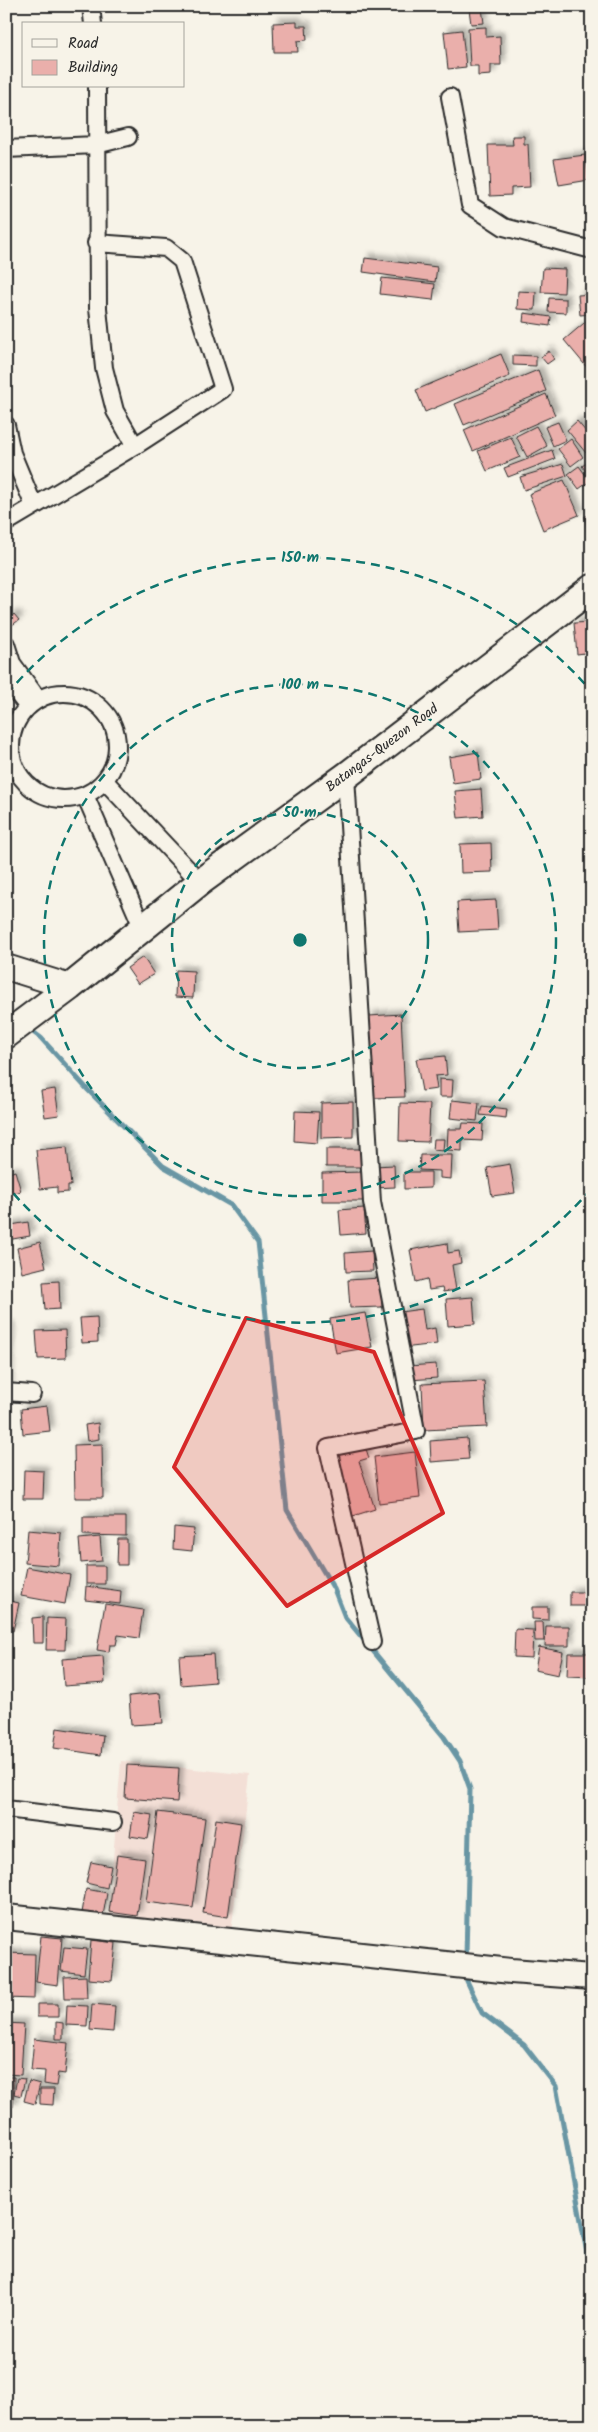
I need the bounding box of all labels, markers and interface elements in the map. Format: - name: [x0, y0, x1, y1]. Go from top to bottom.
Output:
- legend: [22, 22, 185, 88]
- text: Road: [68, 32, 99, 56]
- text: Building: [68, 56, 118, 80]
- text: 150 m: [281, 546, 319, 570]
- text: 100 m: [281, 673, 319, 697]
- street label: Batangas-Quezon Road: [321, 698, 444, 798]
- text: 50 m: [282, 801, 317, 825]
- centre of rings: [291, 931, 309, 949]

